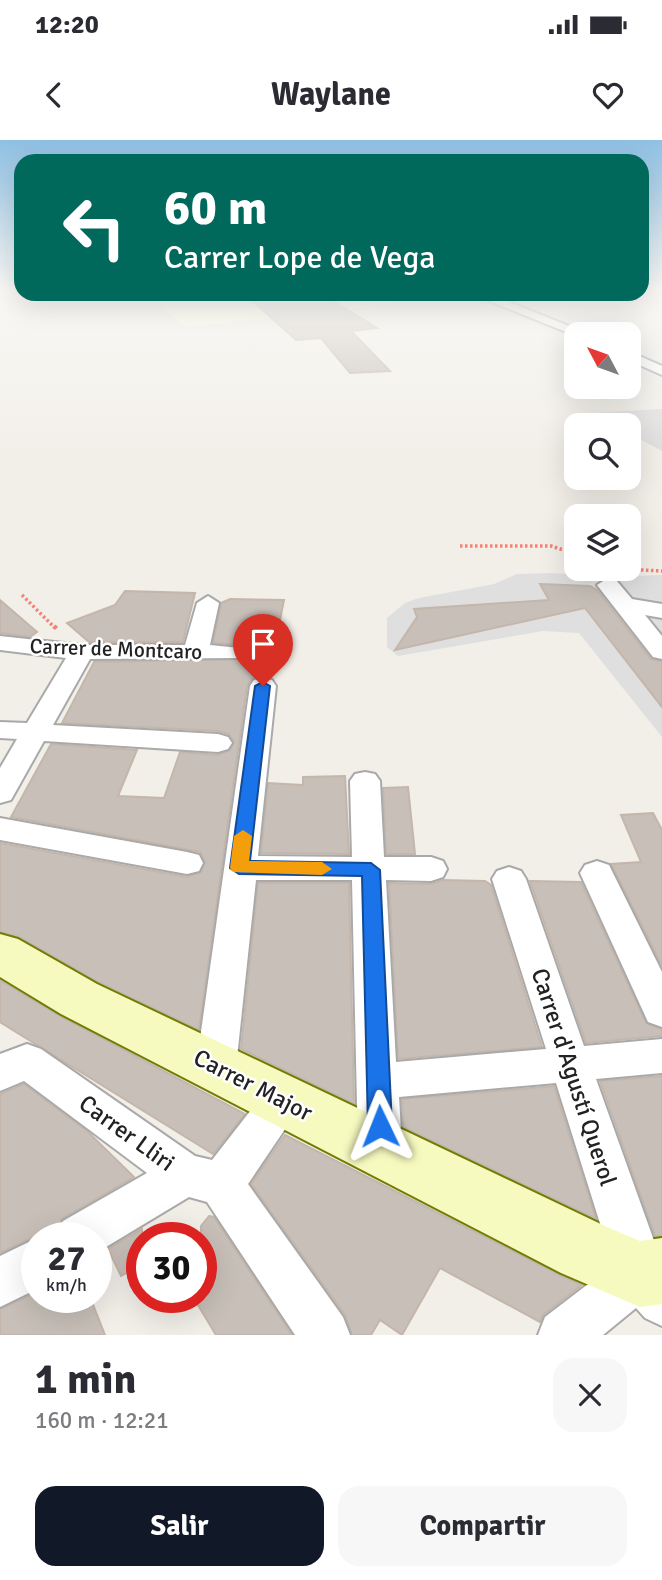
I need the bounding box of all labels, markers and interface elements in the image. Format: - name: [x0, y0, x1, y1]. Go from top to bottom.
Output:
- text: 12:20: [35, 9, 99, 41]
- text: Waylane: [271, 75, 391, 114]
- icon: back: [35, 76, 73, 114]
- icon: heart: [589, 76, 627, 114]
- text: 60 m: [164, 178, 267, 238]
- icon: left: [49, 182, 140, 273]
- text: Carrer Lope de Vega: [164, 238, 436, 277]
- north arrow: [564, 322, 640, 399]
- map controls: [564, 322, 641, 581]
- button: search: [564, 413, 641, 490]
- button: layers: [564, 504, 641, 581]
- pin: [233, 614, 293, 686]
- icon: arrive: [244, 625, 282, 663]
- street label: Carrer de Montcaro: [29, 633, 203, 665]
- street label: Carrer d'Agustí Querol: [525, 964, 623, 1190]
- street label: Carrer Major: [189, 1042, 318, 1128]
- street label: Carrer Lliri: [73, 1088, 181, 1178]
- position arrow: [343, 1089, 417, 1163]
- speed limit sign: 30: [126, 1222, 217, 1313]
- text: 27: [48, 1237, 85, 1280]
- text: km/h: [46, 1274, 87, 1296]
- text: 1 min: [35, 1354, 136, 1405]
- button: close: [553, 1358, 627, 1432]
- text: 160 m · 12:21: [35, 1406, 169, 1435]
- button: Salir: [35, 1486, 324, 1566]
- button: Compartir: [338, 1486, 627, 1566]

